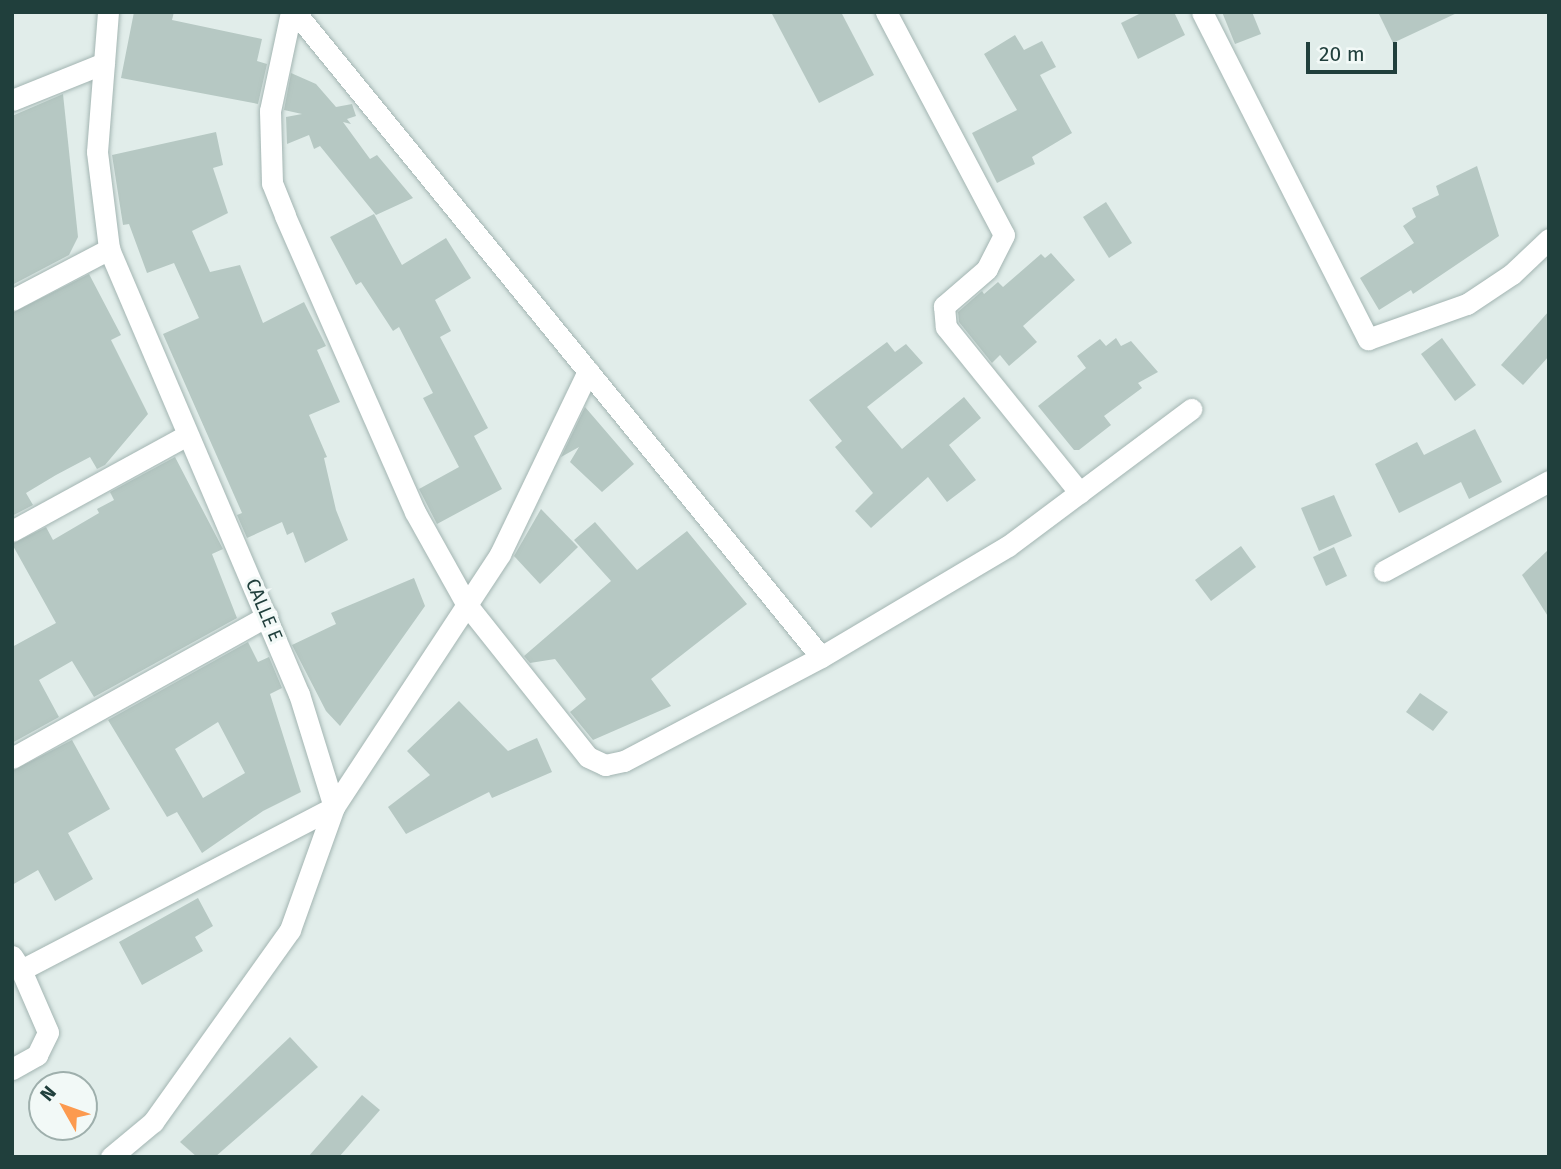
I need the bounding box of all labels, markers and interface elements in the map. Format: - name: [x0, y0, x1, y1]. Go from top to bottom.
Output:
- scale bar: [1309, 28, 1400, 72]
- text: 20 m: [1319, 41, 1365, 67]
- street label: CALLE E: [241, 575, 287, 645]
- north arrow: [28, 1071, 98, 1141]
- text: N: [35, 1081, 61, 1106]

